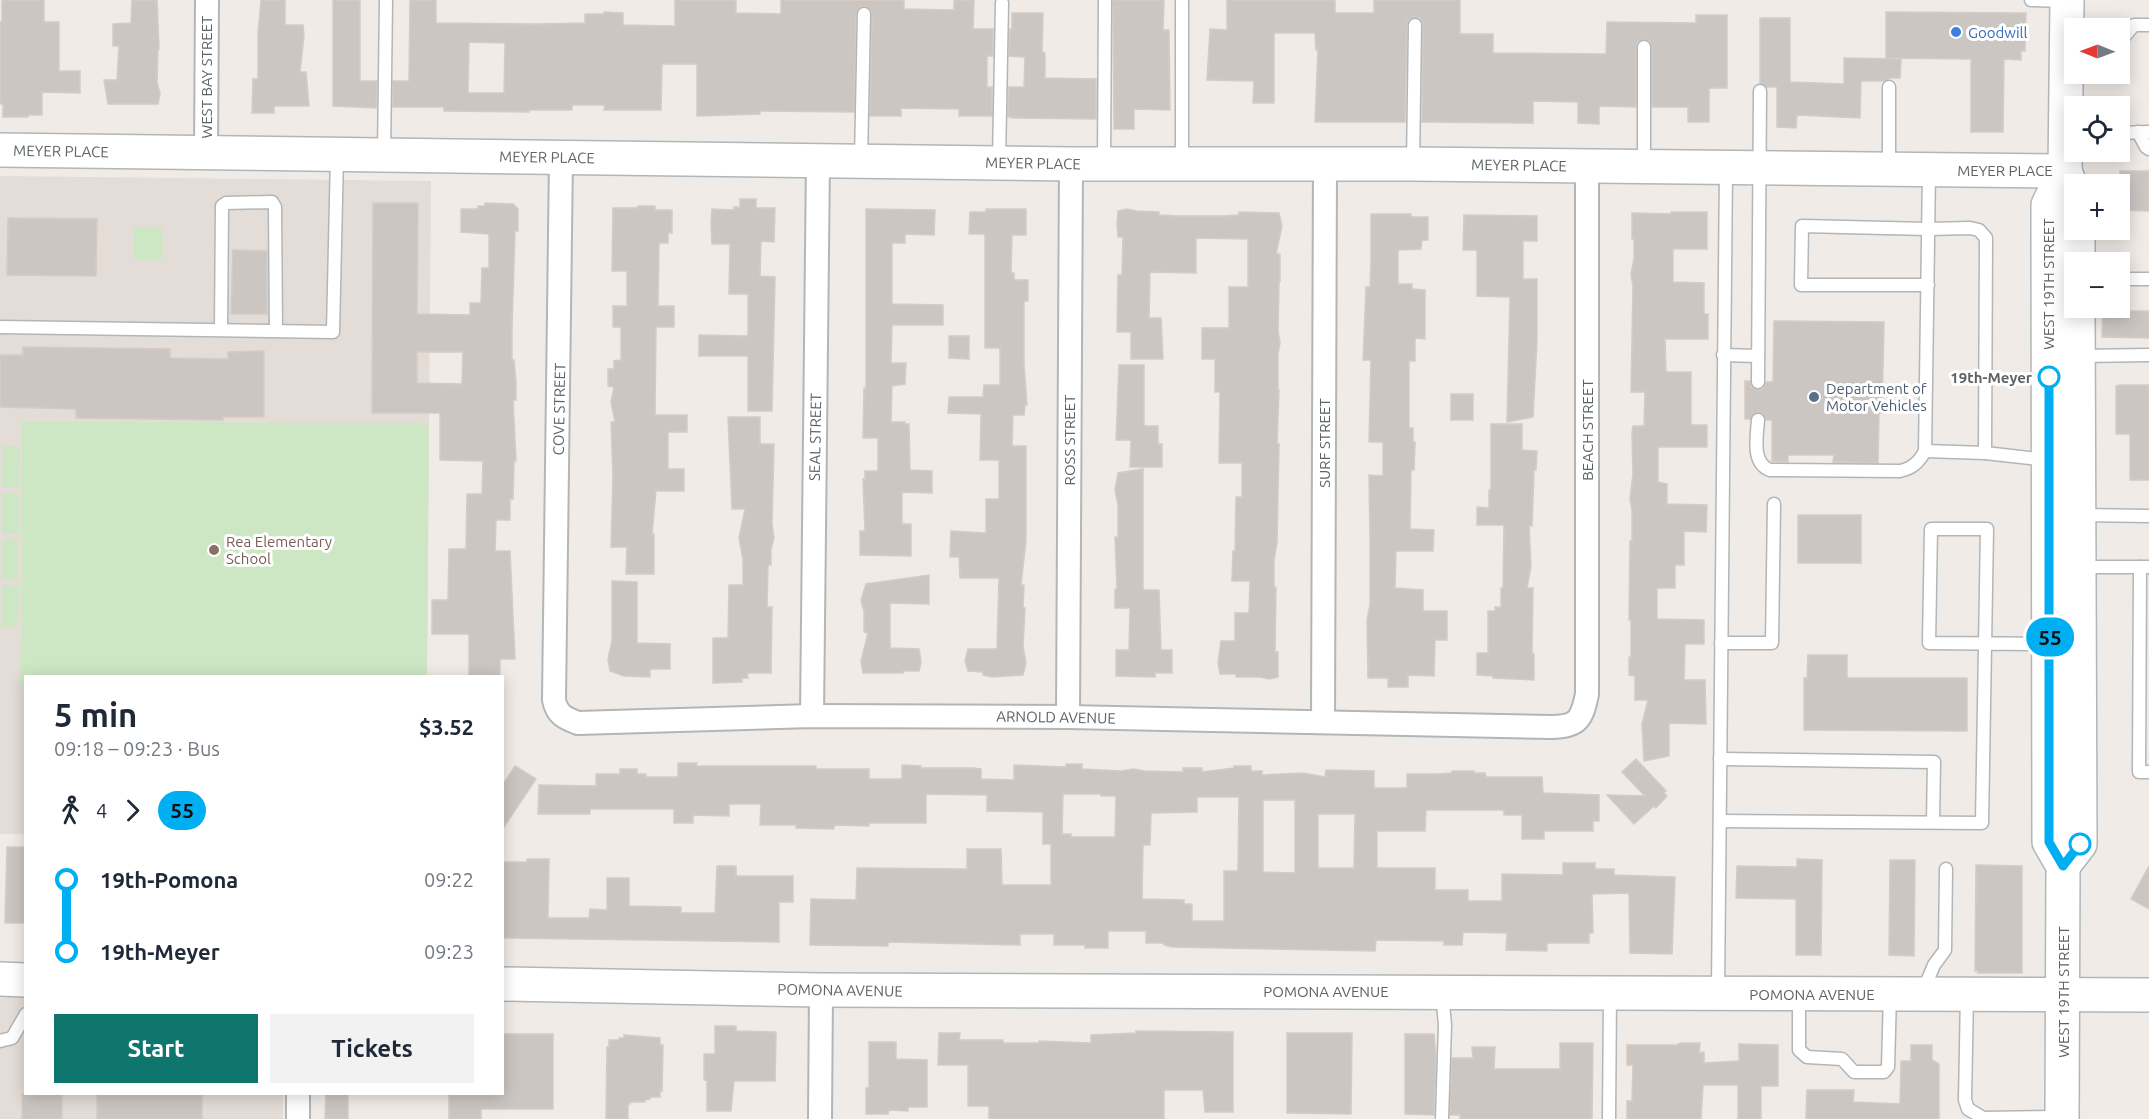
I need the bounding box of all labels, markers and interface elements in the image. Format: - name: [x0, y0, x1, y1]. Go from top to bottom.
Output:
- street label: WEST BAY STREET: [198, 15, 215, 138]
- north arrow: [2064, 18, 2130, 84]
- map controls: [2064, 18, 2130, 318]
- place label: Goodwill: [1968, 24, 2027, 41]
- marker: Goodwill: [1949, 25, 1963, 39]
- button: locate: [2064, 96, 2130, 162]
- street label: MEYER PLACE: [13, 142, 109, 160]
- street label: MEYER PLACE: [499, 148, 595, 166]
- street label: MEYER PLACE: [985, 154, 1081, 172]
- street label: MEYER PLACE: [1471, 156, 1567, 174]
- street label: MEYER PLACE: [1957, 162, 2053, 179]
- button: +: [2064, 174, 2130, 240]
- street label: WEST 19TH STREET: [2040, 217, 2057, 350]
- button: −: [2064, 252, 2130, 318]
- street label: COVE STREET: [550, 362, 568, 455]
- marker: 19th-Meyer: [2038, 366, 2060, 388]
- place label: 19th-Meyer: [1950, 369, 2033, 386]
- street label: BEACH STREET: [1579, 379, 1596, 481]
- place label: Department of Motor Vehicles: [1826, 380, 1927, 414]
- marker: Department of Motor Vehicles: [1807, 390, 1821, 404]
- street label: SEAL STREET: [806, 392, 824, 481]
- street label: ROSS STREET: [1061, 394, 1078, 485]
- street label: SURF STREET: [1316, 398, 1333, 488]
- place label: Rea Elementary School: [226, 533, 332, 567]
- marker: Rea Elementary School: [207, 543, 221, 557]
- line badge: 55: [2023, 618, 2077, 656]
- text: 55: [2038, 625, 2062, 649]
- text: 5 min: [54, 696, 137, 733]
- street label: ARNOLD AVENUE: [996, 707, 1116, 727]
- text: $3.52: [419, 714, 474, 739]
- text: 09:18 – 09:23 · Bus: [54, 737, 220, 760]
- icon: walk: [54, 794, 87, 827]
- icon: forward: [116, 794, 149, 827]
- text: 55: [170, 798, 194, 822]
- text: 4: [96, 799, 107, 822]
- unlabelled marker: [2069, 833, 2091, 855]
- text: 19th-Pomona: [100, 867, 238, 892]
- text: 09:22: [424, 868, 474, 891]
- street label: WEST 19TH STREET: [2055, 925, 2072, 1058]
- text: 19th-Meyer: [100, 939, 220, 964]
- text: 09:23: [424, 940, 474, 963]
- street label: POMONA AVENUE: [777, 980, 903, 1000]
- street label: POMONA AVENUE: [1263, 983, 1389, 1000]
- street label: POMONA AVENUE: [1749, 986, 1875, 1003]
- button: Start: [54, 1014, 258, 1083]
- button: Tickets: [270, 1014, 474, 1083]

